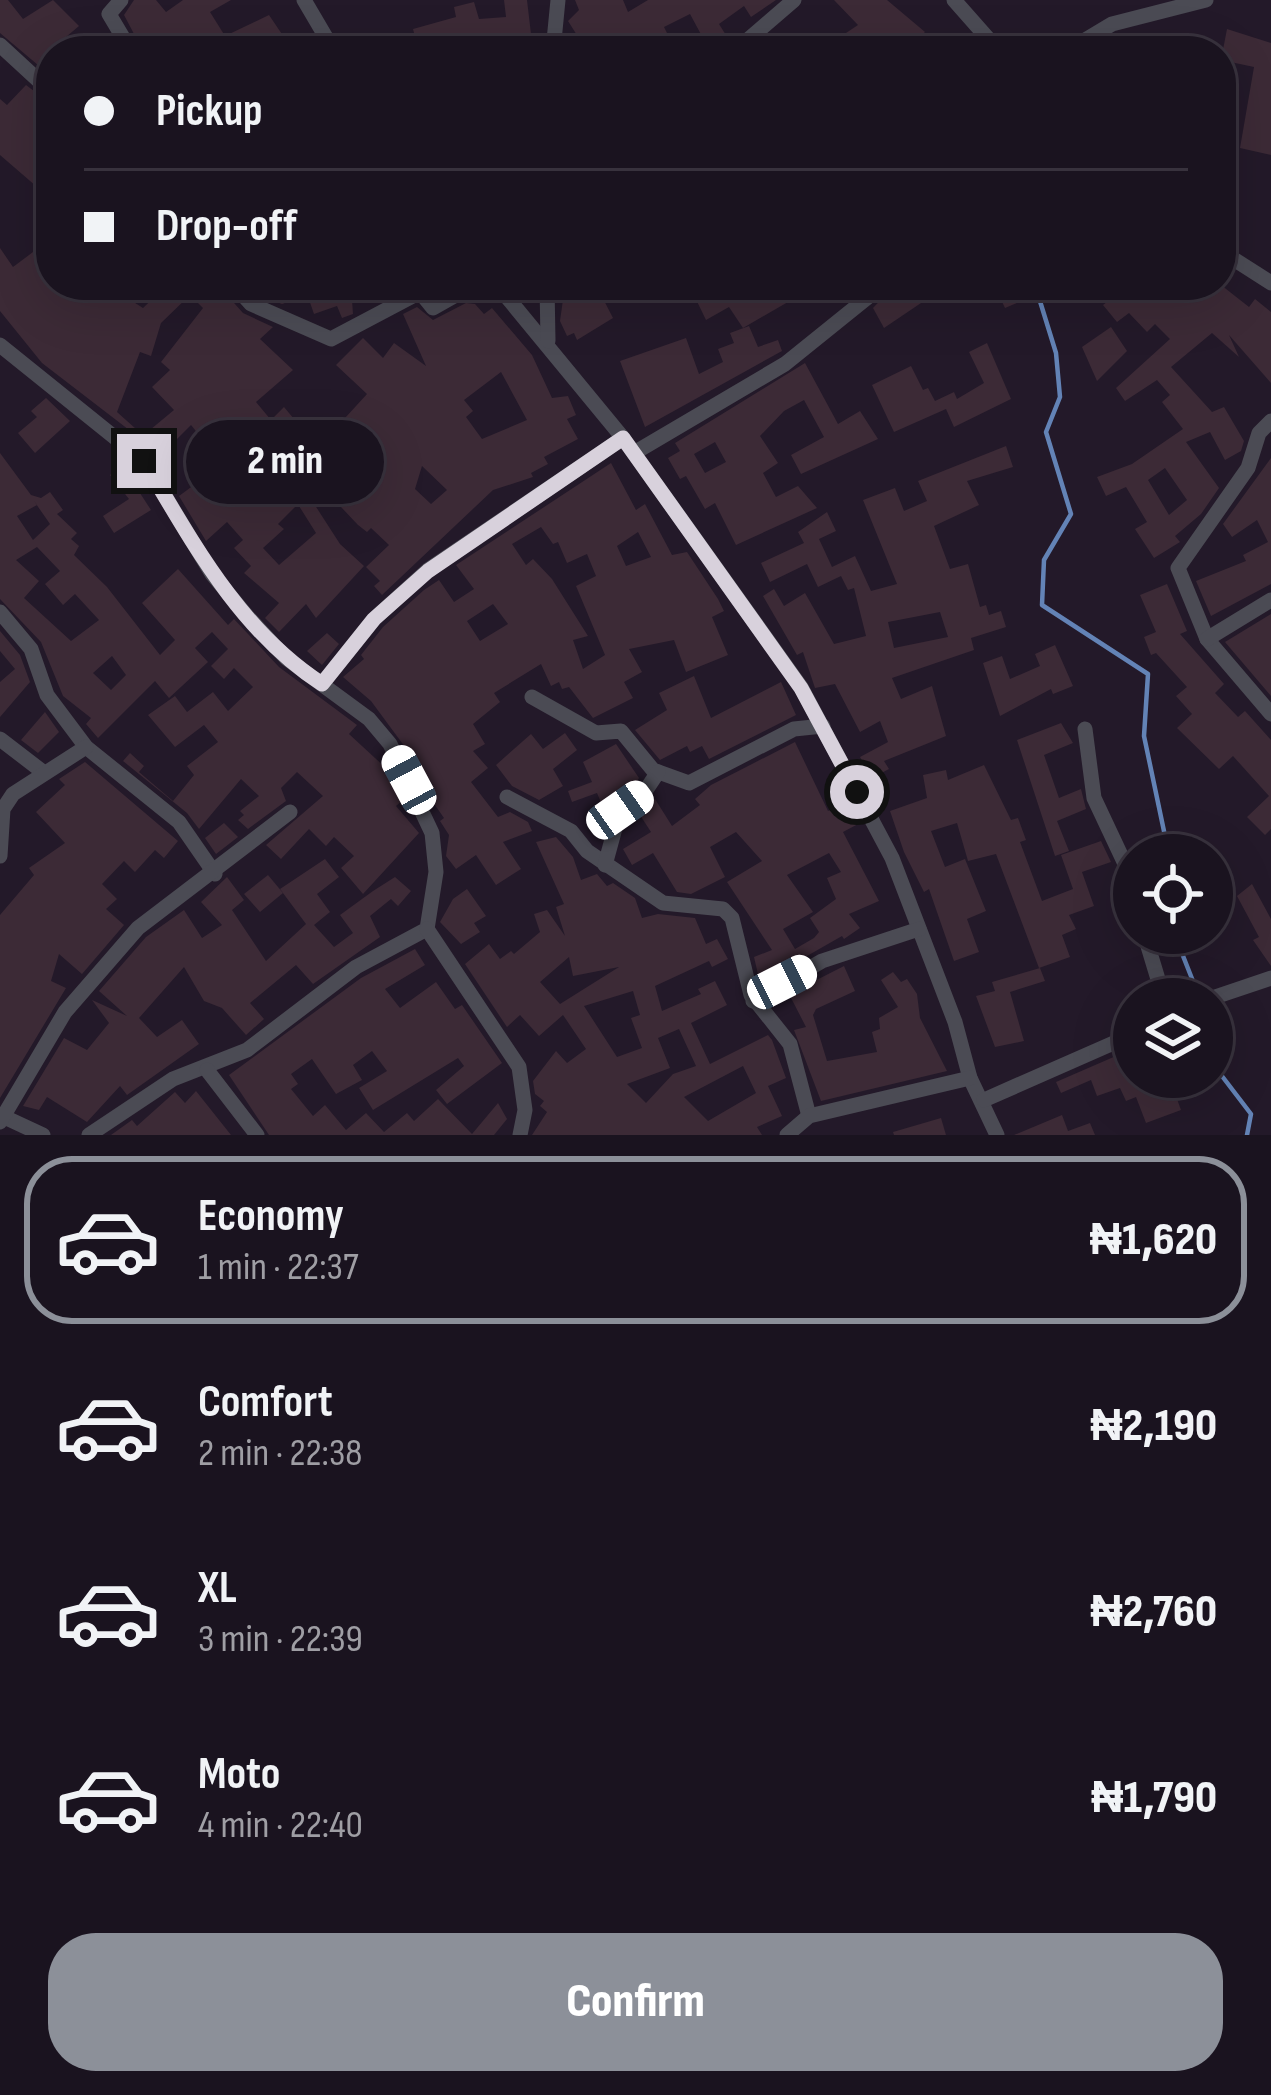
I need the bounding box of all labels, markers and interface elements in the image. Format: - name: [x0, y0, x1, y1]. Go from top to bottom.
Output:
- text: Pickup: [156, 84, 263, 139]
- text: Drop-off: [156, 199, 297, 254]
- callout: 2 min: [186, 419, 384, 503]
- route end: [117, 434, 171, 488]
- text: 2 min: [247, 438, 323, 485]
- car: [376, 740, 442, 820]
- route start: [830, 765, 884, 819]
- car: [580, 775, 660, 845]
- map controls: [1113, 834, 1233, 1098]
- button: locate: [1113, 834, 1233, 954]
- car: [742, 950, 822, 1014]
- button: layers: [1113, 978, 1233, 1098]
- icon: car: [54, 1186, 162, 1294]
- text: Economy: [198, 1189, 344, 1244]
- text: ₦1,620: [1089, 1213, 1217, 1268]
- text: 1 min · 22:37: [198, 1244, 359, 1291]
- icon: car: [54, 1372, 162, 1480]
- text: Comfort: [198, 1375, 333, 1430]
- text: ₦2,190: [1090, 1399, 1217, 1454]
- text: 2 min · 22:38: [198, 1430, 362, 1477]
- icon: car: [54, 1558, 162, 1666]
- text: XL: [198, 1561, 237, 1616]
- text: ₦2,760: [1090, 1585, 1217, 1640]
- text: 3 min · 22:39: [198, 1616, 363, 1663]
- icon: car: [54, 1744, 162, 1852]
- text: Moto: [198, 1747, 280, 1802]
- text: ₦1,790: [1091, 1771, 1217, 1826]
- text: 4 min · 22:40: [198, 1802, 363, 1849]
- button: Confirm: [48, 1933, 1223, 2071]

